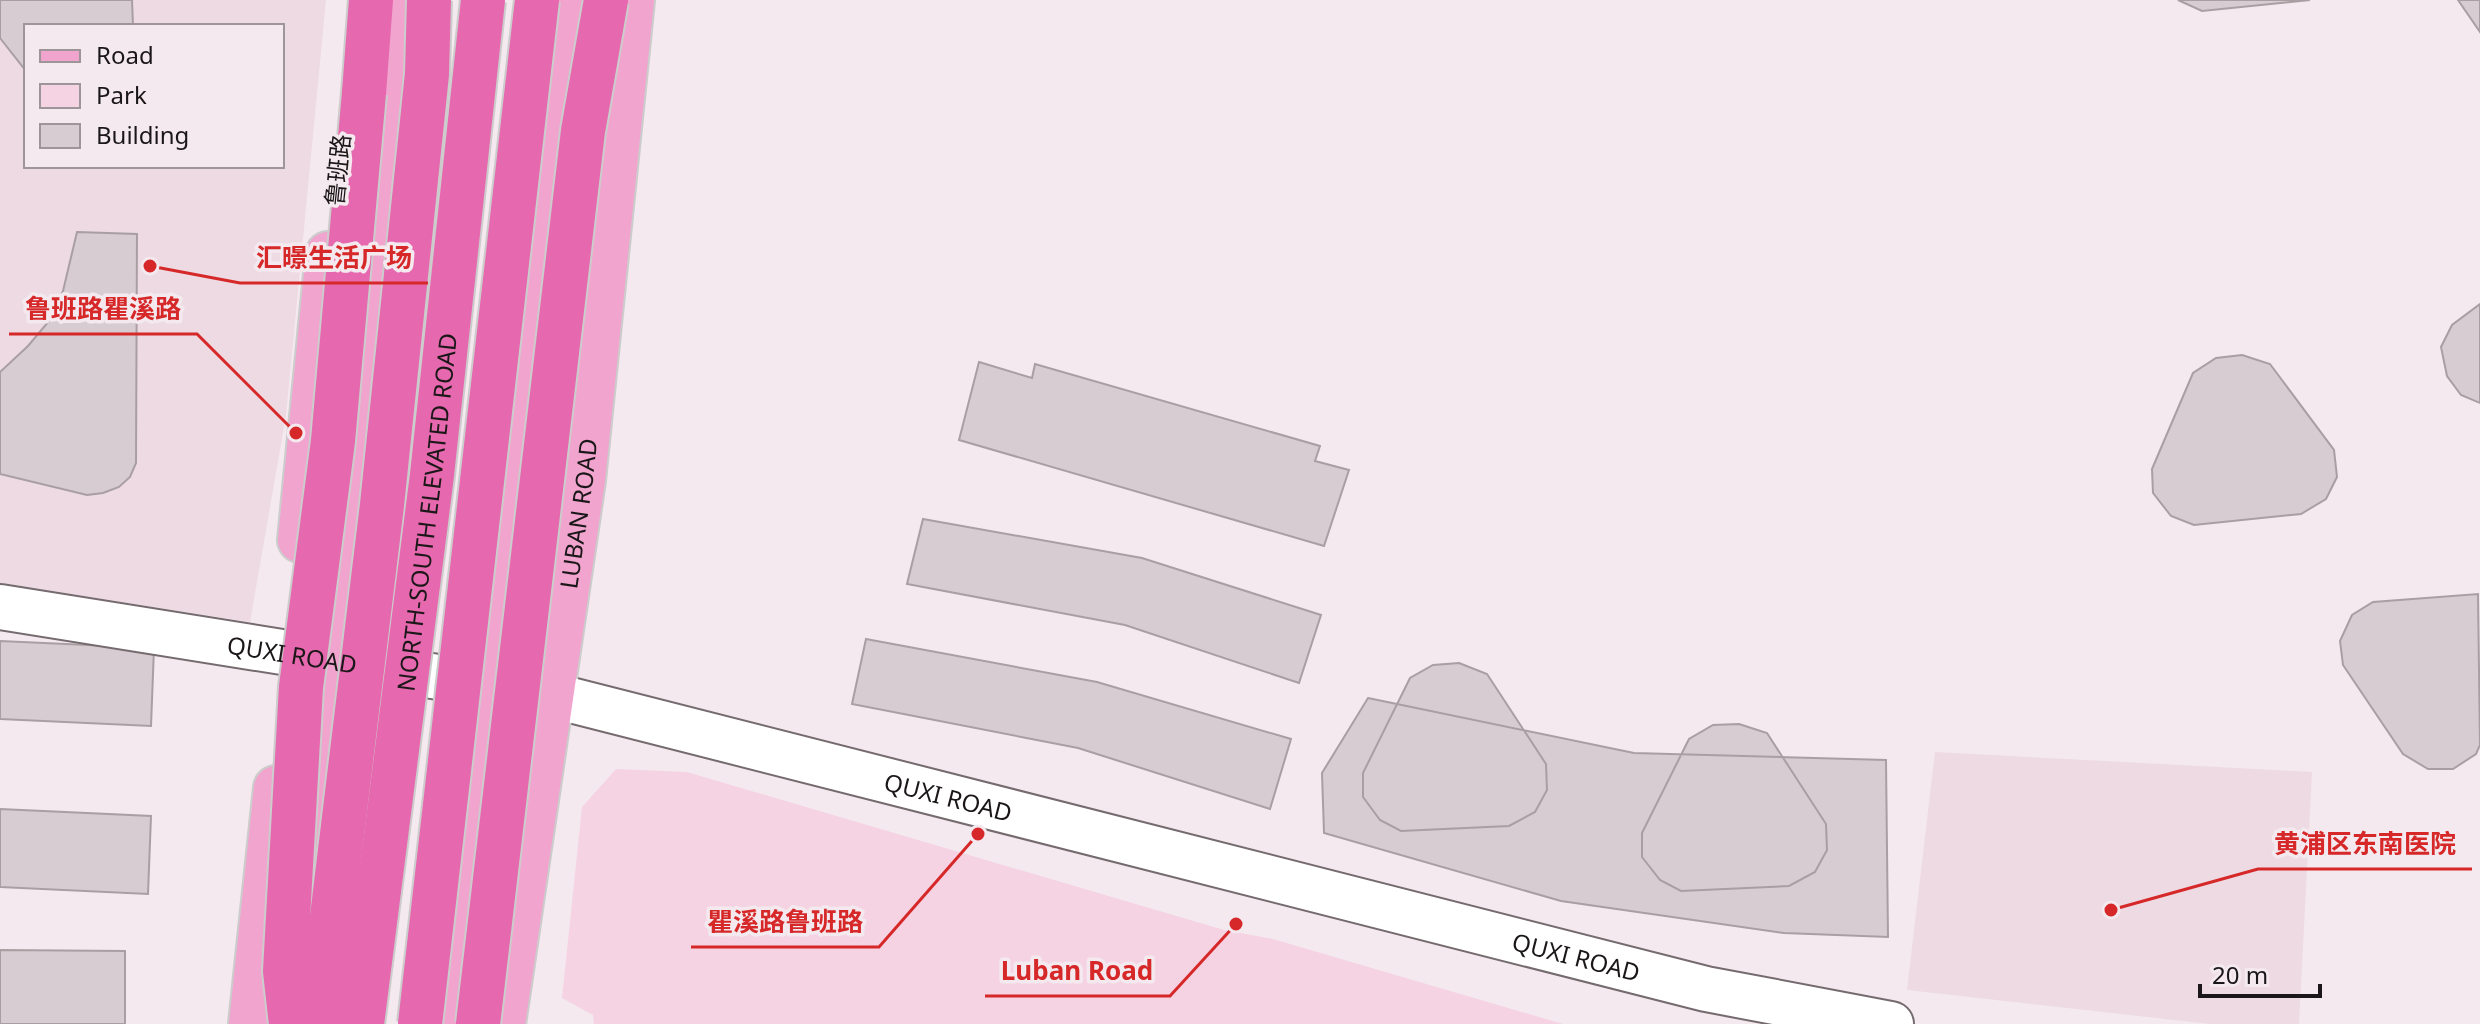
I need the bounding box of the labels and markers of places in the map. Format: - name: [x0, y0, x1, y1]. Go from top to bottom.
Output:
- callout: 汇暻生活广场: [240, 233, 428, 283]
- callout: 鲁班路瞿溪路: [9, 284, 197, 334]
- callout: 黄浦区东南医院: [2258, 819, 2472, 869]
- callout: 瞿溪路鲁班路: [691, 897, 879, 947]
- callout: Luban Road: [985, 946, 1170, 996]

